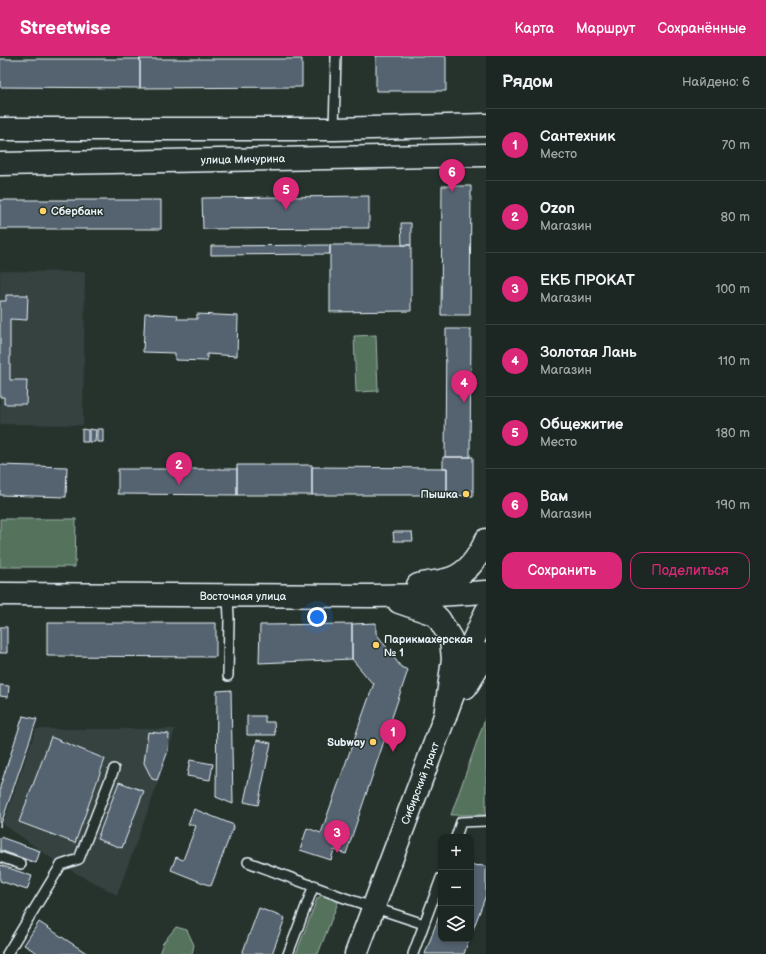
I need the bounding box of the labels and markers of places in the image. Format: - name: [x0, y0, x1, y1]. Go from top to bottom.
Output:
- pin: 6: [439, 159, 465, 192]
- pin: 5: [273, 177, 299, 210]
- place label: Сбербанк: [51, 205, 103, 218]
- marker: Сбербанк: [38, 206, 48, 216]
- pin: 4: [451, 370, 477, 403]
- pin: 2: [166, 452, 192, 485]
- place label: Пышка: [421, 488, 459, 501]
- marker: Пышка: [461, 489, 471, 499]
- place label: Парикмахерская № 1: [384, 633, 473, 659]
- marker: Парикмахерская № 1: [371, 640, 381, 650]
- pin: 1: [380, 719, 406, 752]
- place label: Subway: [327, 736, 365, 749]
- marker: Subway: [368, 737, 378, 747]
- pin: 3: [324, 820, 350, 853]

